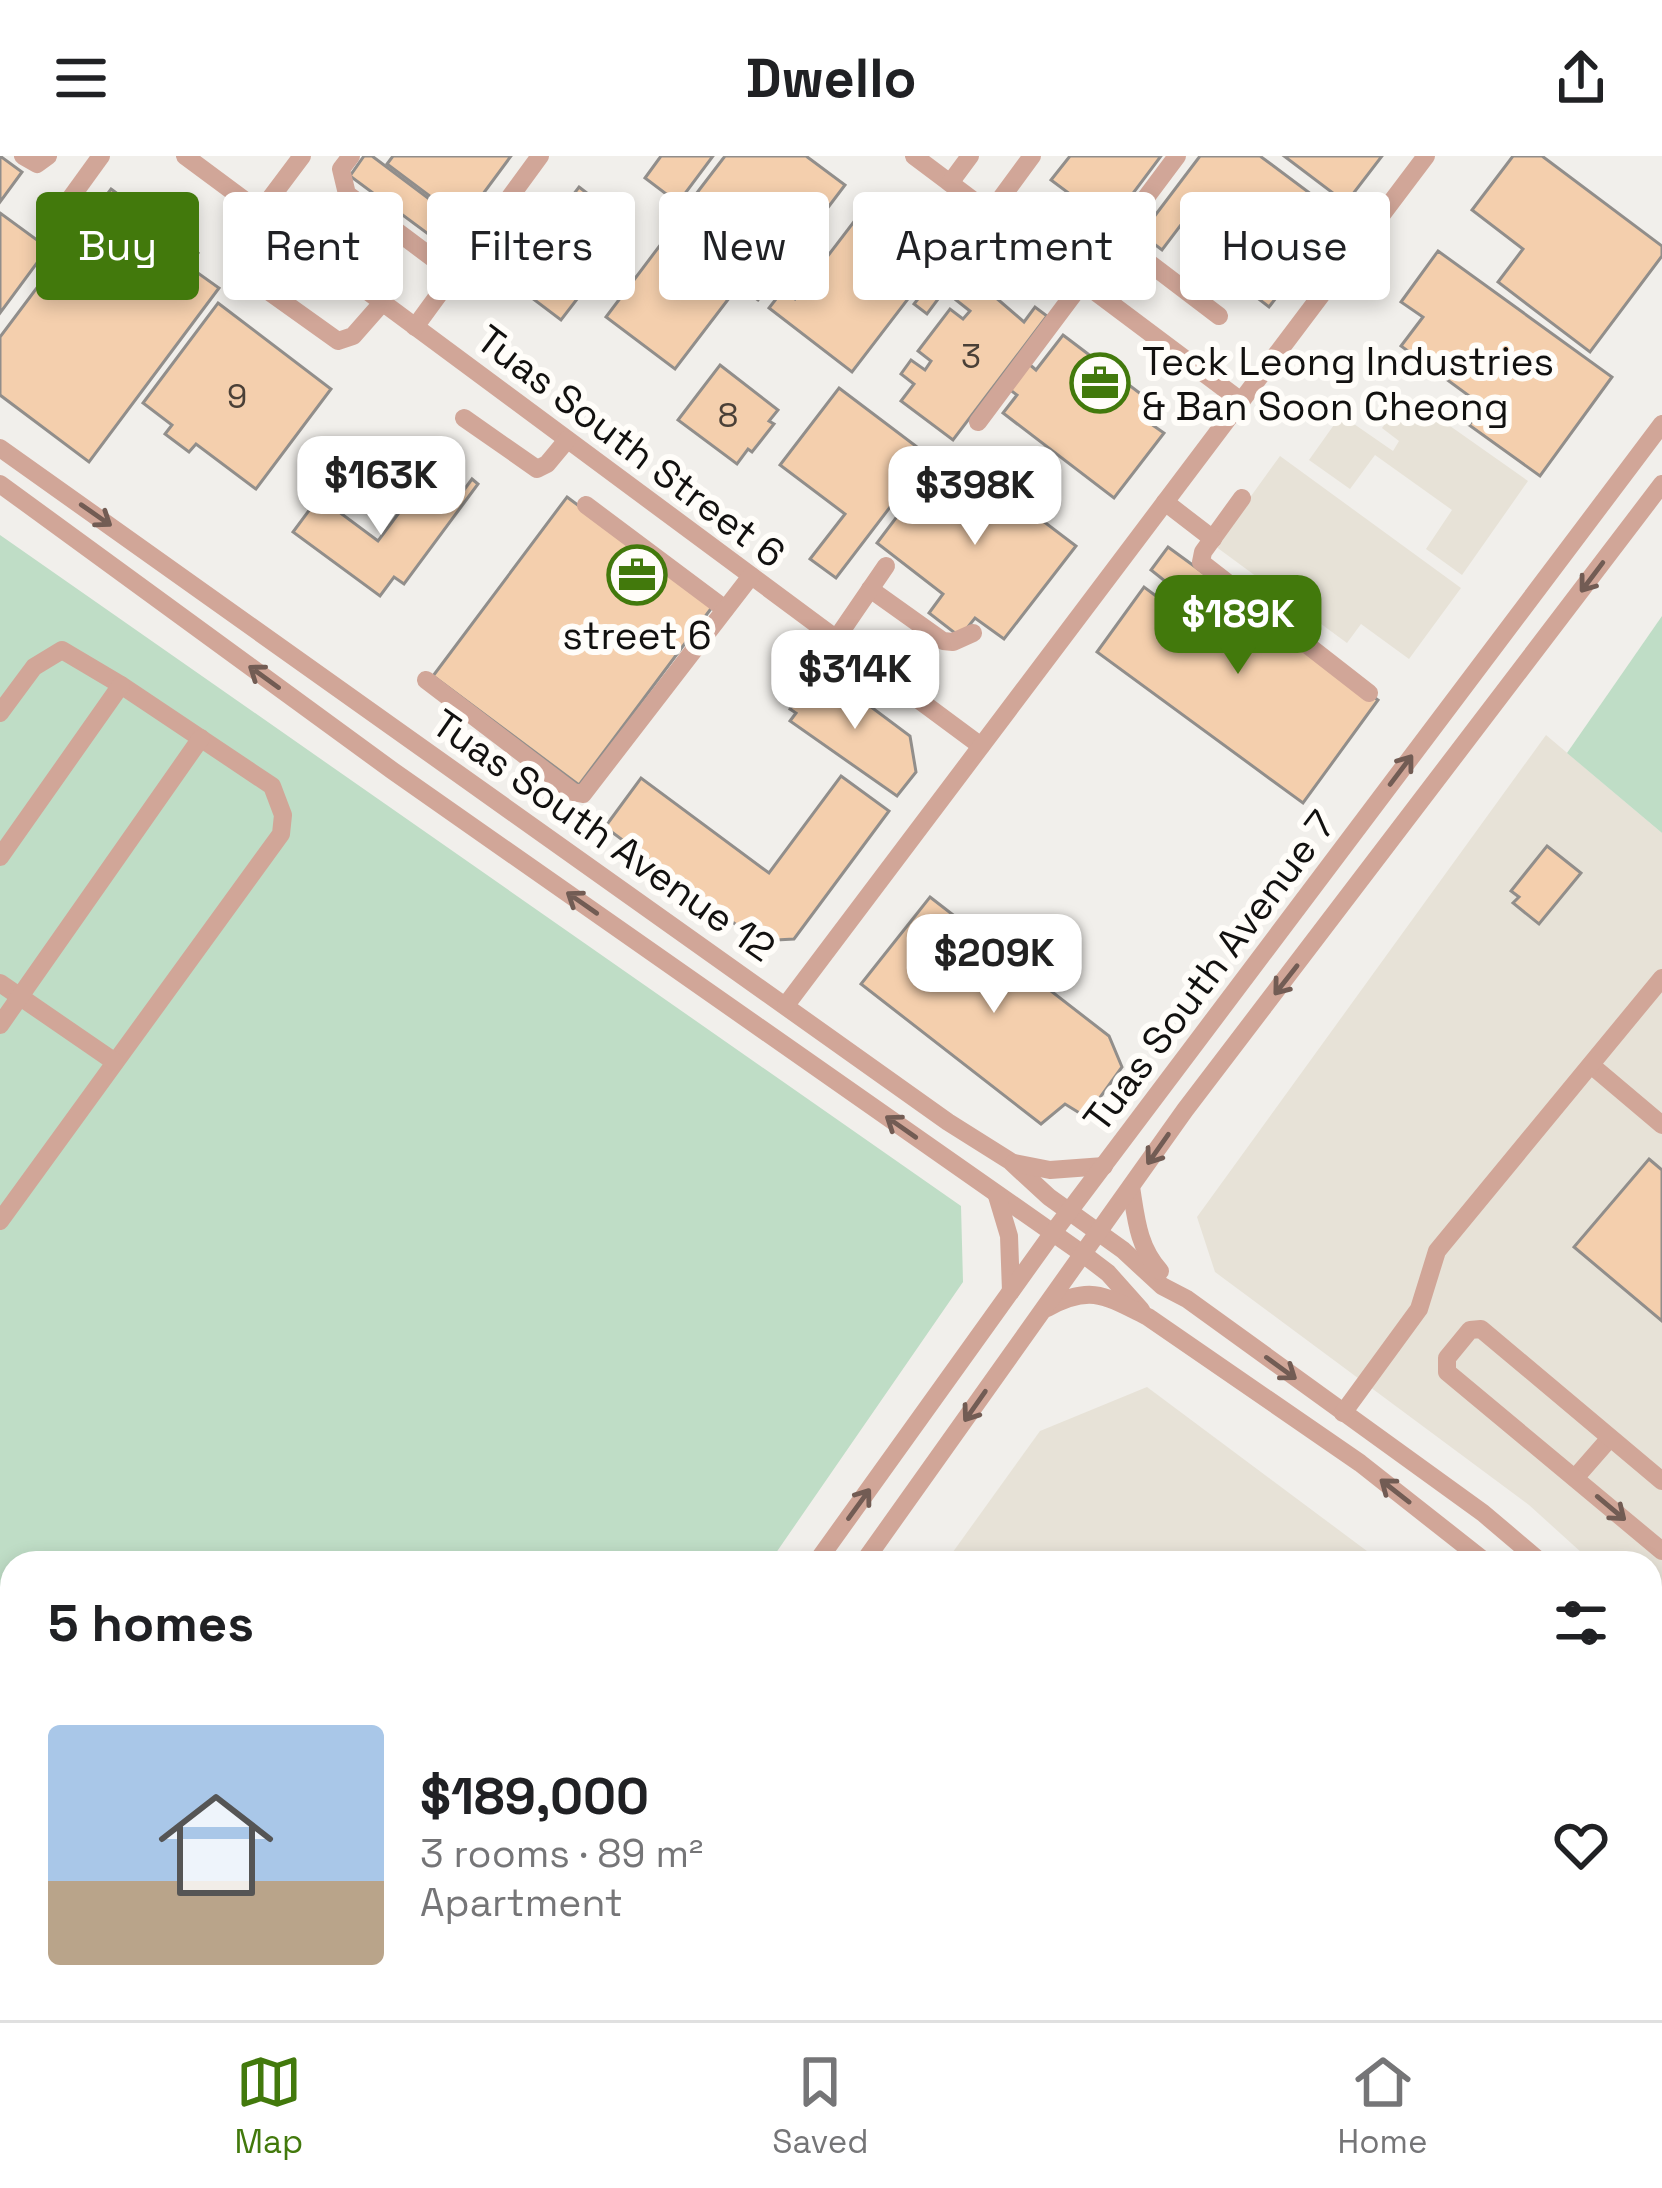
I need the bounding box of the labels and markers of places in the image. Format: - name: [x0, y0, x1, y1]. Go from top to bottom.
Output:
- place label: Teck Leong Industries & Ban Soon Cheong: [1142, 337, 1554, 431]
- office icon: Teck Leong Industries & Ban Soon Cheong: [1069, 352, 1131, 414]
- pin: $163K: [297, 436, 465, 538]
- pin: $398K: [891, 446, 1059, 548]
- office icon: street 6: [606, 544, 668, 606]
- pin: $189K: [1154, 575, 1322, 677]
- place label: street 6: [562, 611, 712, 660]
- pin: $314K: [771, 630, 939, 732]
- pin: $209K: [910, 914, 1078, 1016]

